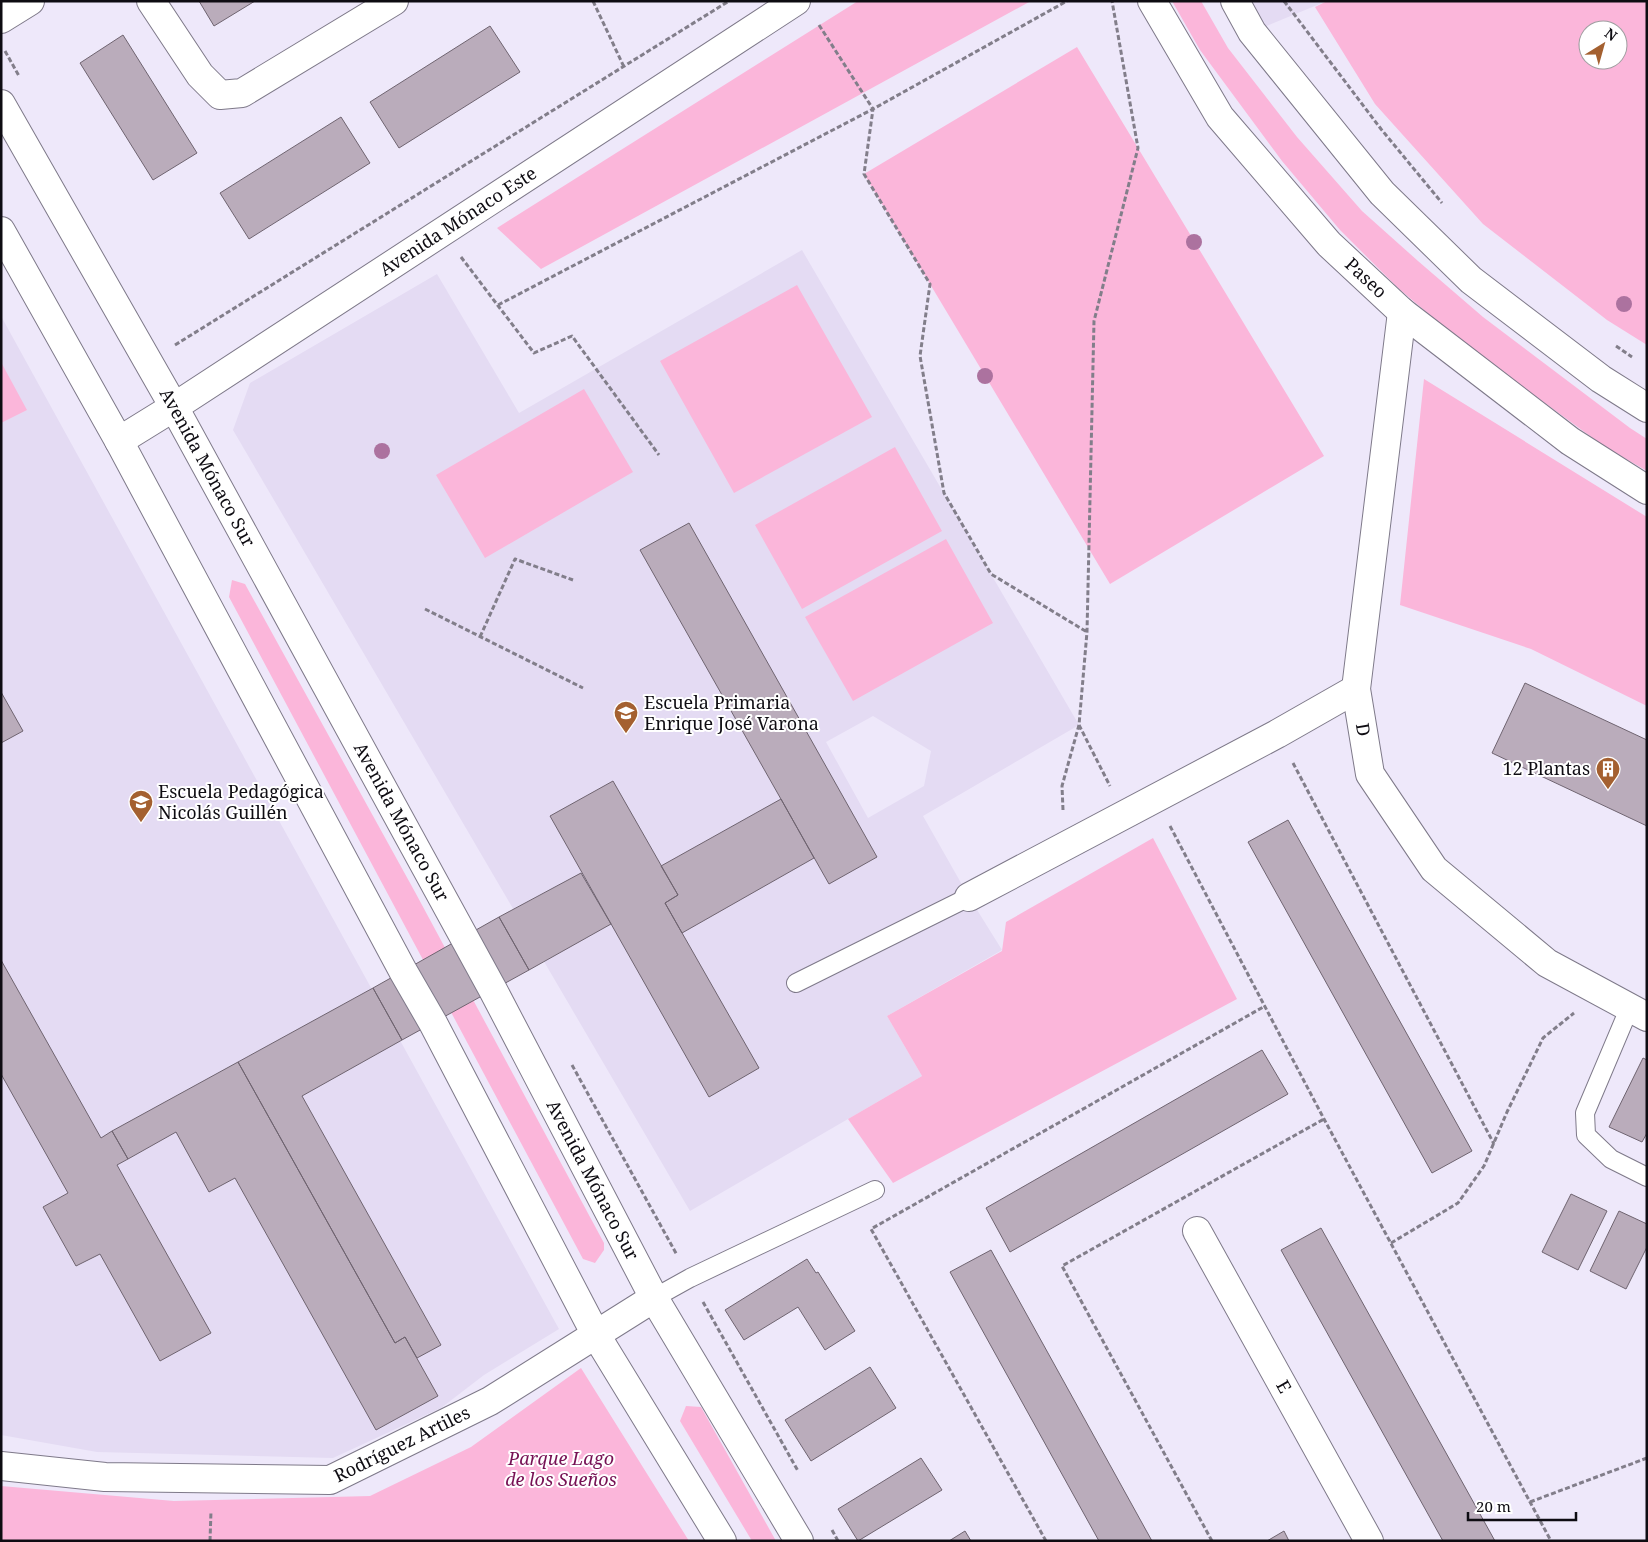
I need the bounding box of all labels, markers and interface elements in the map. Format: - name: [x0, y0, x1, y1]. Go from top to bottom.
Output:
- north arrow: [1578, 20, 1628, 70]
- text: N: [1601, 23, 1621, 45]
- street label: Avenida Mónaco Este: [374, 161, 541, 281]
- street label: Paseo: [1340, 252, 1393, 303]
- street label: Avenida Mónaco Sur: [155, 383, 261, 551]
- place label: Escuela Primaria Enrique José Varona: [644, 690, 819, 735]
- school or university icon: Escuela Primaria Enrique José Varona: [613, 700, 639, 734]
- street label: D: [1351, 721, 1377, 738]
- street label: Avenida Mónaco Sur: [349, 738, 455, 906]
- place label: 12 Plantas: [1502, 756, 1590, 780]
- building icon: 12 Plantas: [1595, 756, 1621, 790]
- place label: Escuela Pedagógica Nicolás Guillén: [158, 779, 324, 824]
- school or university icon: Escuela Pedagógica Nicolás Guillén: [128, 789, 154, 823]
- street label: Avenida Mónaco Sur: [541, 1095, 645, 1264]
- street label: E: [1271, 1375, 1297, 1397]
- street label: Rodríguez Artiles: [330, 1400, 474, 1487]
- park label: Parque Lago de los Sueños: [505, 1446, 617, 1491]
- scale bar: [1468, 1490, 1576, 1522]
- text: 20 m: [1476, 1496, 1511, 1516]

